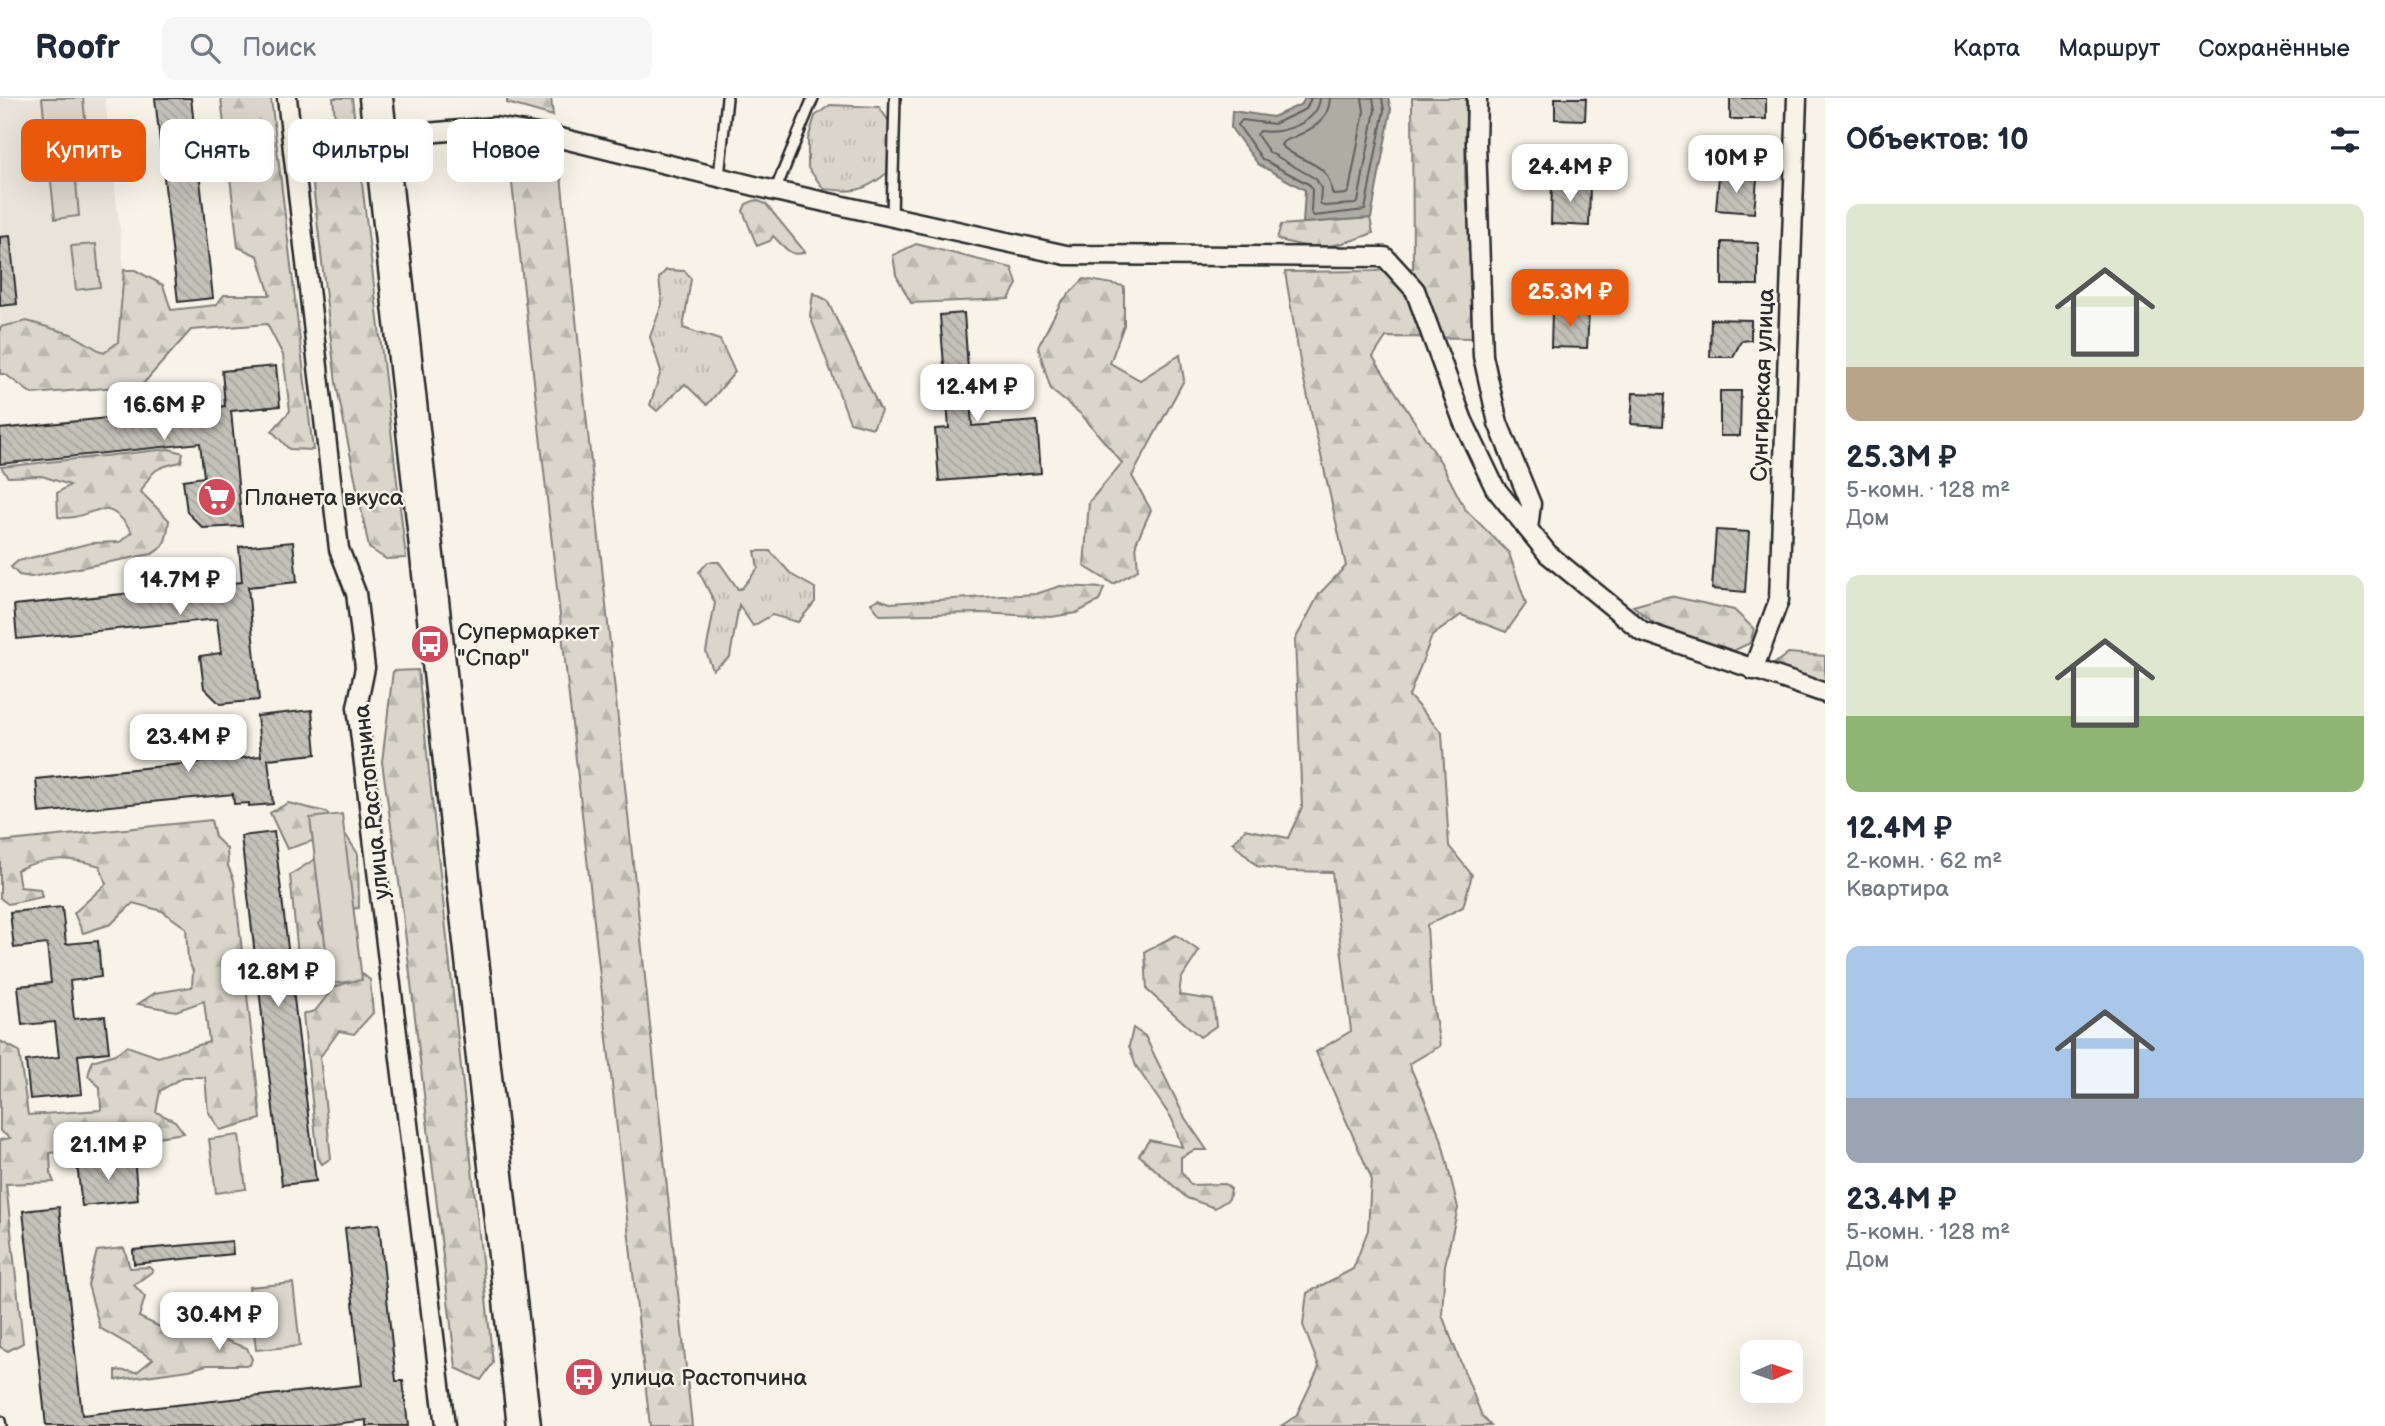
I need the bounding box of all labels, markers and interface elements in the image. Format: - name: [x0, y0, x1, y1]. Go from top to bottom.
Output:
- search box: [162, 17, 652, 80]
- text: Roofr: [35, 28, 120, 68]
- icon: search: [186, 29, 224, 67]
- text: Поиск: [242, 33, 316, 64]
- text: Карта: [1953, 34, 2020, 63]
- text: Маршрут: [2058, 34, 2160, 63]
- text: Сохранённые: [2198, 34, 2350, 63]
- chip: Купить: [21, 119, 146, 182]
- chip: Снять: [160, 119, 274, 182]
- chip: Фильтры: [288, 119, 433, 182]
- chip: Новое: [447, 119, 564, 182]
- icon: filters: [2326, 121, 2364, 159]
- text: Объектов: 10: [1846, 122, 2029, 158]
- pin: 10M ₽: [1687, 136, 1785, 195]
- pin: 24.4M ₽: [1505, 144, 1635, 204]
- text: 10M ₽: [1704, 144, 1768, 172]
- text: 24.4M ₽: [1528, 153, 1612, 181]
- icon: home: [2042, 249, 2168, 375]
- pin: 25.3M ₽: [1505, 270, 1635, 329]
- text: 25.3M ₽: [1528, 278, 1612, 306]
- street label: Сунгирская улица: [1746, 288, 1780, 482]
- pin: 12.4M ₽: [912, 364, 1042, 424]
- text: 12.4M ₽: [936, 373, 1018, 401]
- pin: 16.6M ₽: [99, 382, 229, 442]
- text: 16.6M ₽: [123, 391, 205, 419]
- text: 25.3M ₽: [1846, 440, 1957, 476]
- supermarket icon: Планета вкуса: [196, 476, 238, 518]
- text: 5-комн. · 128 m²: [1846, 476, 2010, 504]
- place label: Планета вкуса: [244, 484, 404, 512]
- text: Дом: [1846, 504, 1889, 532]
- pin: 14.7M ₽: [115, 558, 245, 617]
- text: 14.7M ₽: [140, 566, 220, 594]
- place label: Супермаркет "Спар": [457, 618, 600, 672]
- icon: home: [2042, 620, 2168, 746]
- bus stop icon: Супермаркет "Спар": [409, 623, 451, 665]
- street label: улица Растопчина: [348, 702, 396, 901]
- pin: 23.4M ₽: [123, 714, 253, 774]
- text: 23.4M ₽: [146, 723, 230, 751]
- text: 12.4M ₽: [1846, 811, 1952, 847]
- text: 2-комн. · 62 m²: [1846, 847, 2002, 875]
- text: Квартира: [1846, 875, 1949, 903]
- pin: 12.8M ₽: [213, 950, 343, 1009]
- text: 12.8M ₽: [237, 958, 319, 986]
- icon: home: [2042, 991, 2168, 1117]
- pin: 21.1M ₽: [43, 1122, 173, 1182]
- text: 21.1M ₽: [69, 1131, 147, 1159]
- text: 23.4M ₽: [1846, 1182, 1956, 1218]
- text: 5-комн. · 128 m²: [1846, 1218, 2010, 1246]
- text: Дом: [1846, 1246, 1889, 1274]
- pin: 30.4M ₽: [154, 1292, 284, 1352]
- text: 30.4M ₽: [176, 1301, 262, 1329]
- north arrow: [1740, 1340, 1802, 1404]
- map controls: [1740, 1340, 1803, 1403]
- bus stop icon: улица Растопчина: [563, 1356, 605, 1398]
- place label: улица Растопчина: [611, 1364, 808, 1392]

